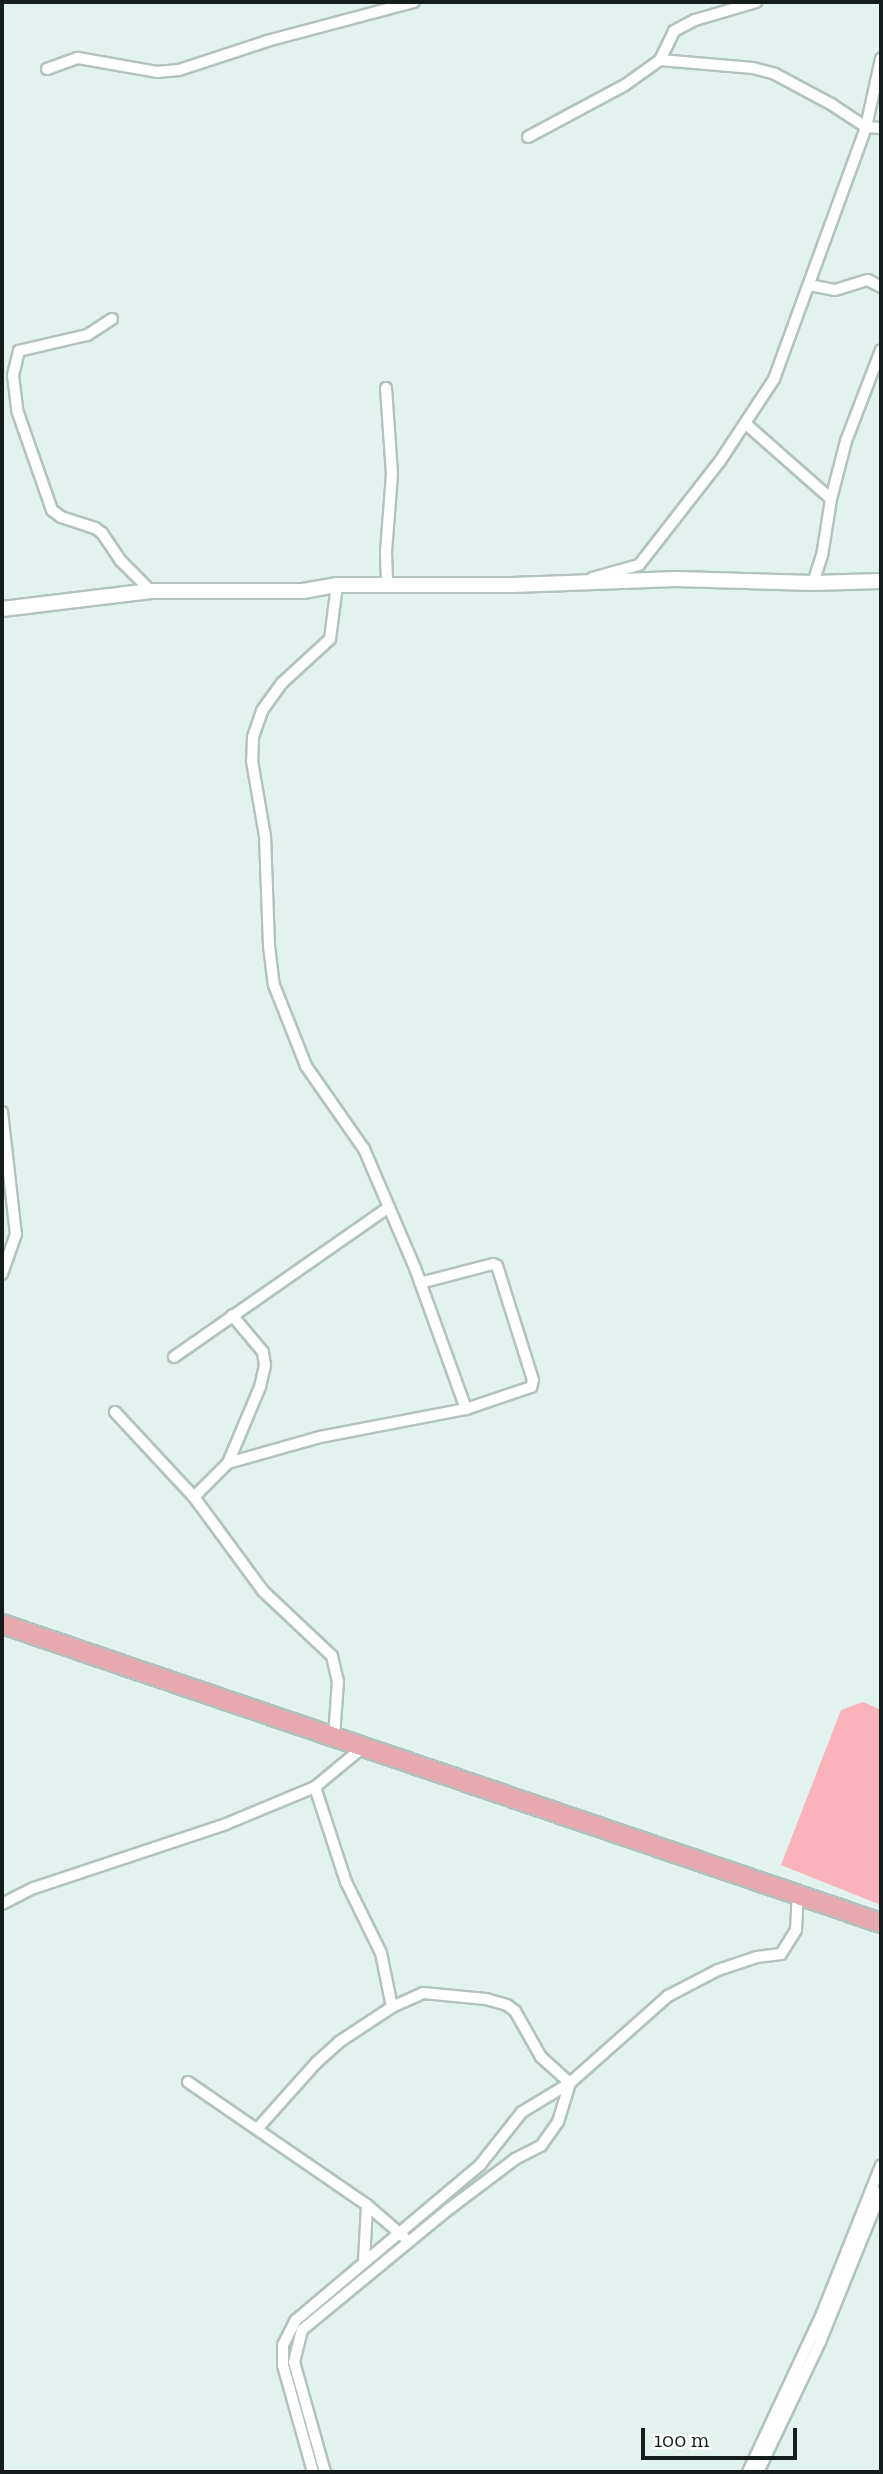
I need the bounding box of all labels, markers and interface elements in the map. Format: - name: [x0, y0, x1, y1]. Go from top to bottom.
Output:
- scale bar: [645, 2414, 801, 2458]
- text: 100 m: [654, 2427, 709, 2452]

